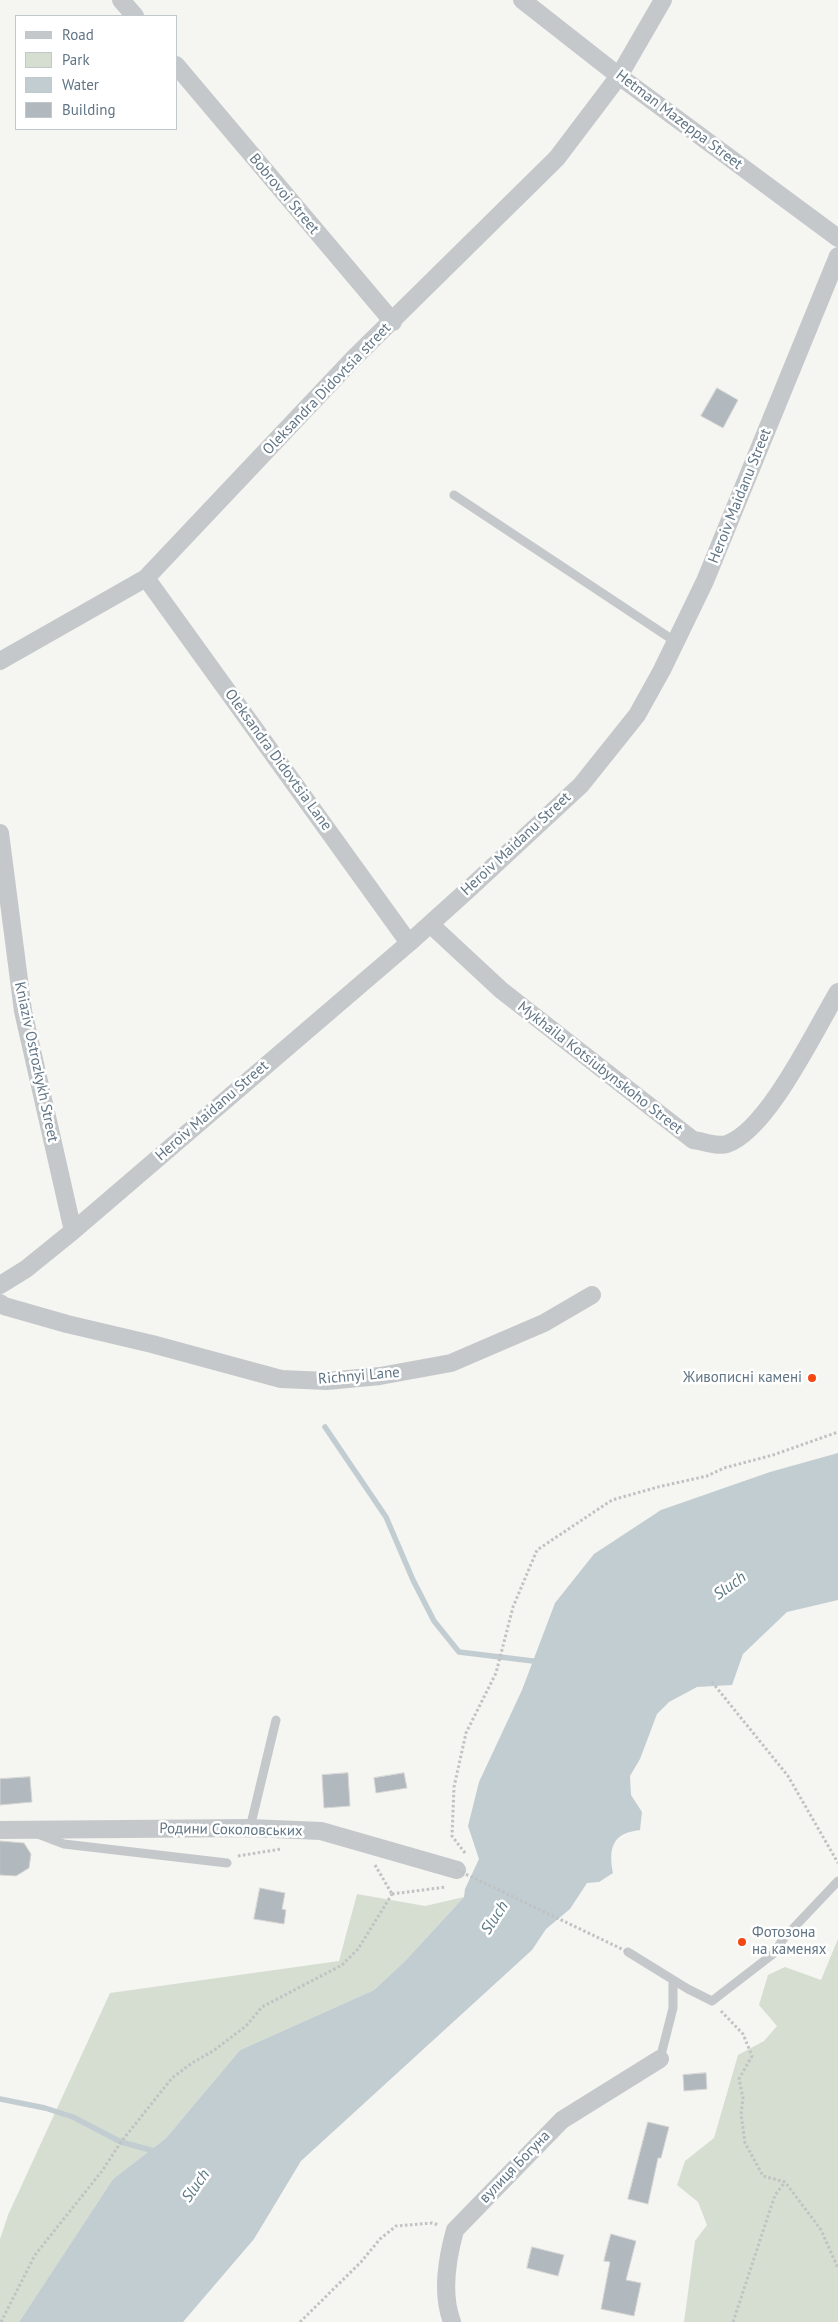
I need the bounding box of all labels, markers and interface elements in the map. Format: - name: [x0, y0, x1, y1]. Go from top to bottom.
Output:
- legend: [15, 15, 178, 130]
- text: Road: [62, 25, 94, 44]
- text: Park: [62, 50, 90, 69]
- street label: Hetman Mazeppa Street: [612, 66, 746, 174]
- text: Water: [62, 75, 99, 94]
- text: Building: [62, 100, 116, 119]
- street label: Bobrovoi Street: [245, 150, 323, 238]
- street label: Oleksandra Didovtsia street: [259, 319, 395, 459]
- street label: Heroiv Maidanu Street: [705, 426, 775, 566]
- street label: Oleksandra Didovtsia Lane: [221, 686, 335, 834]
- street label: Heroiv Maidanu Street: [457, 788, 575, 900]
- street label: Kniaziv Ostrozkykh Street: [10, 980, 62, 1144]
- street label: Mykhaila Kotsiubynskoho Street: [514, 998, 686, 1138]
- street label: Heroiv Maidanu Street: [152, 1057, 272, 1165]
- street label: Richnyi Lane: [317, 1363, 401, 1389]
- place label: Живописні камені: [683, 1369, 802, 1387]
- marker: Живописні камені: [806, 1372, 818, 1384]
- water label: Sluch: [710, 1568, 750, 1604]
- street label: Родини Соколовських: [159, 1820, 303, 1840]
- water label: Sluch: [477, 1898, 513, 1938]
- place label: Фотозона на каменях: [752, 1924, 826, 1959]
- marker: Фотозона на каменях: [736, 1936, 748, 1948]
- street label: вулиця Богуна: [476, 2127, 554, 2207]
- water label: Sluch: [178, 2166, 214, 2206]

